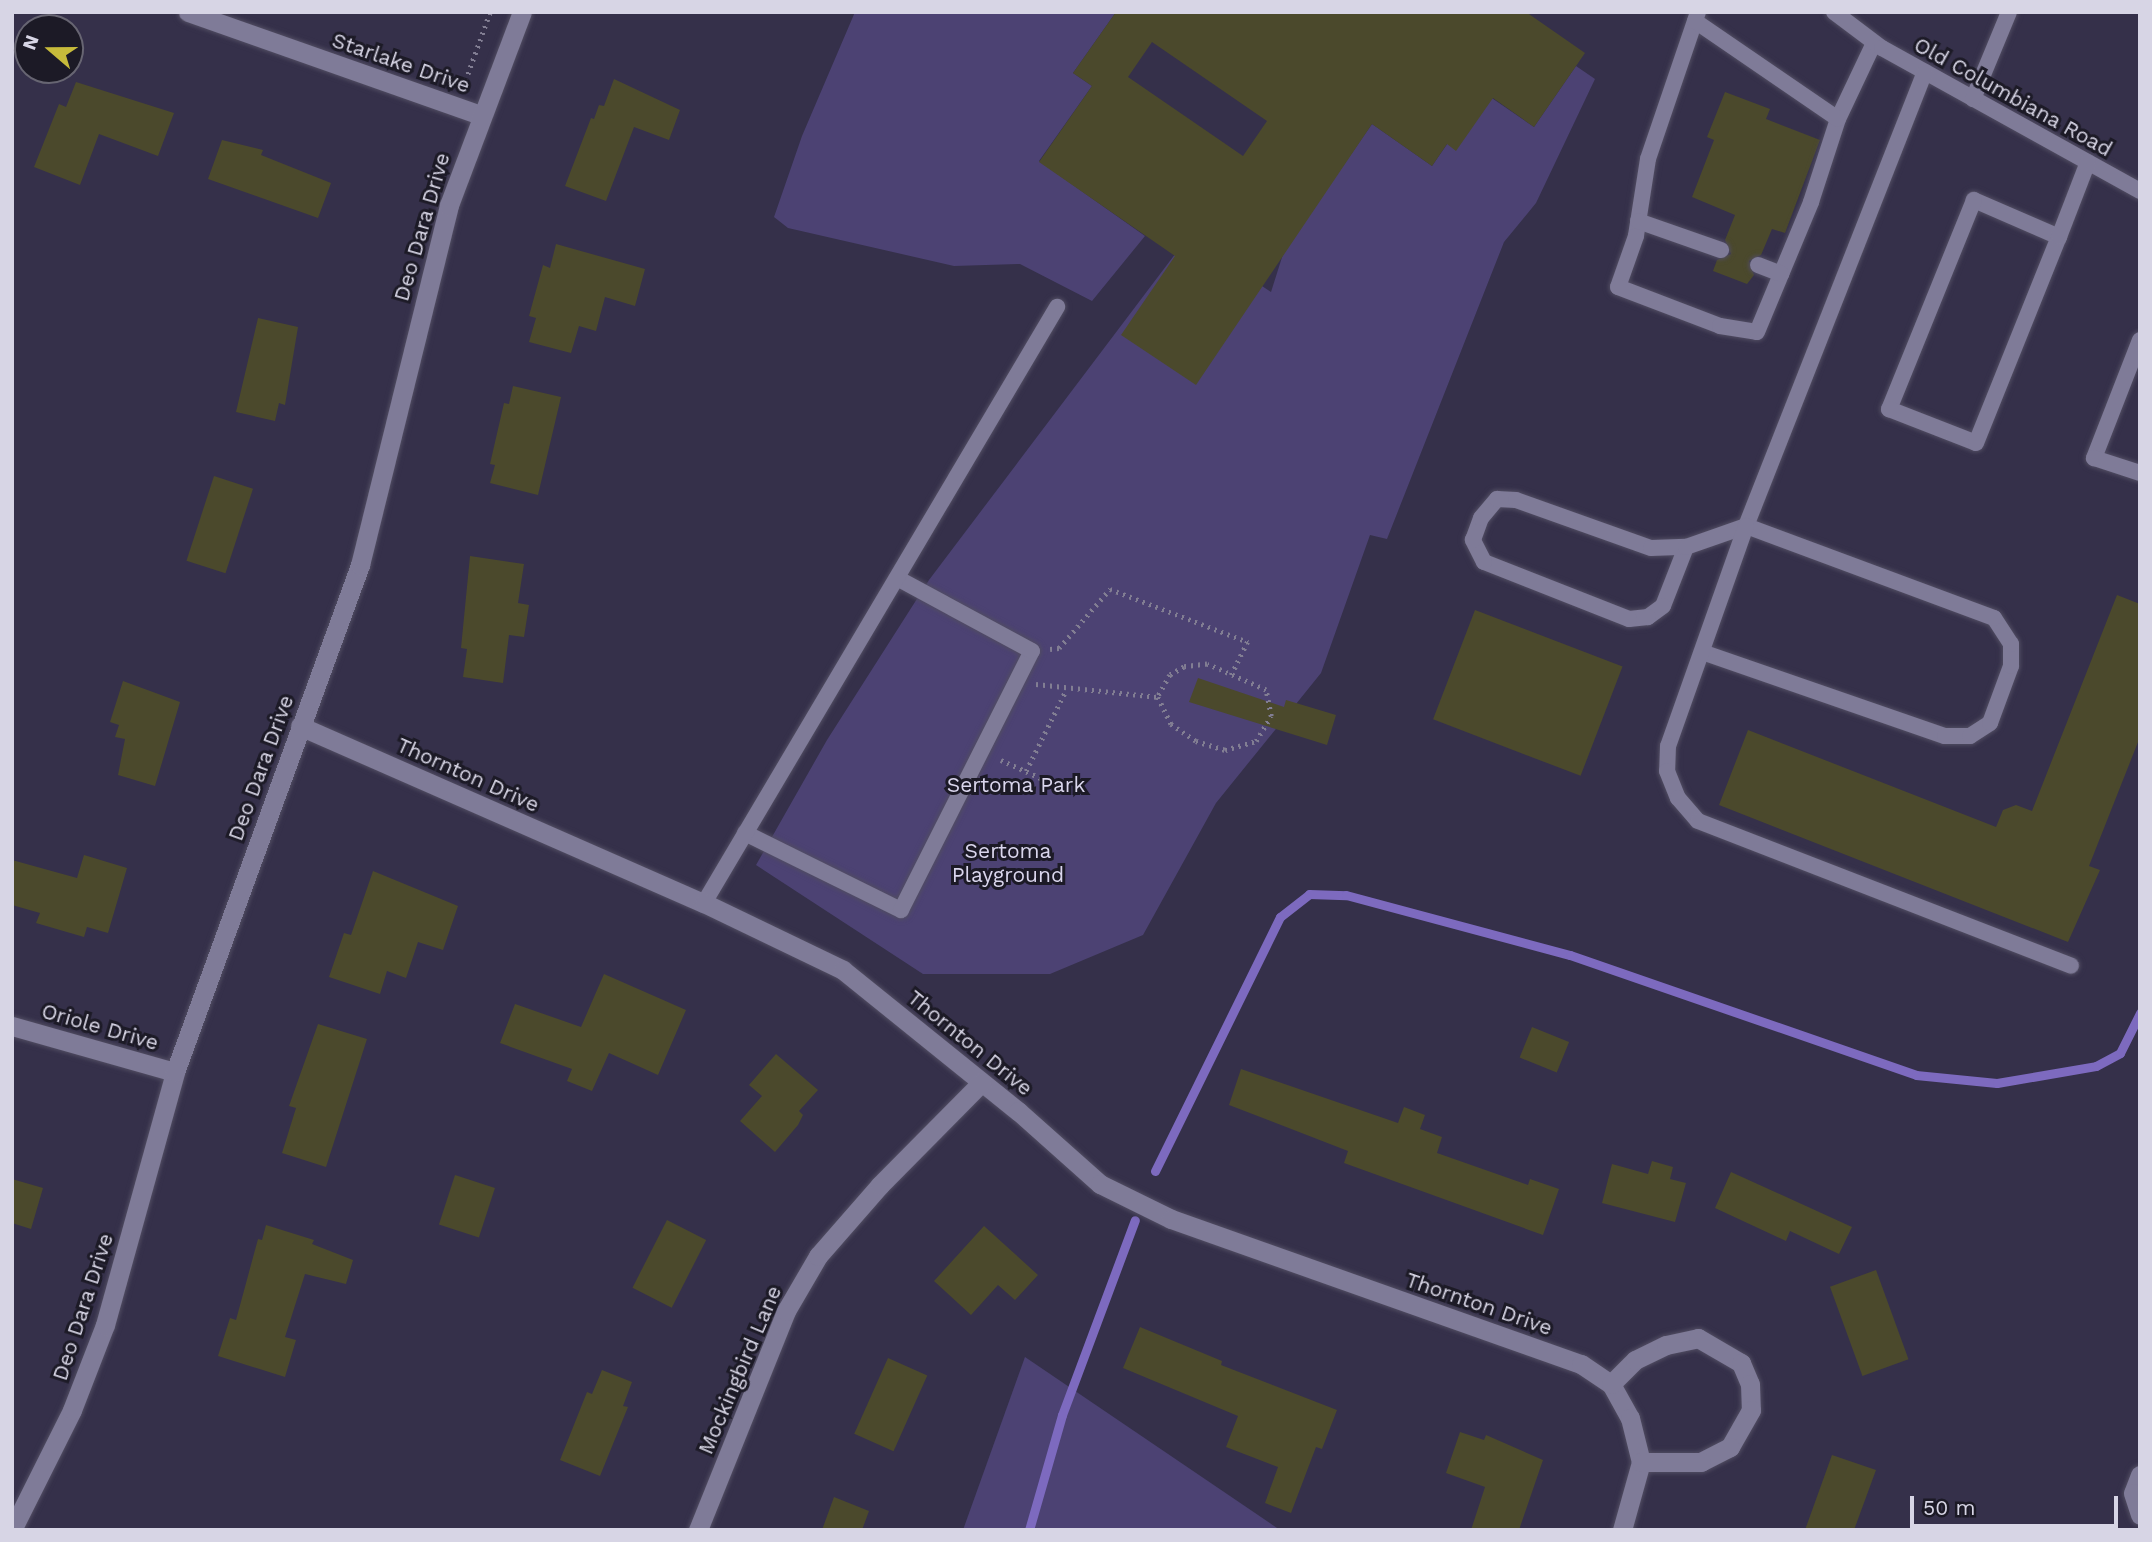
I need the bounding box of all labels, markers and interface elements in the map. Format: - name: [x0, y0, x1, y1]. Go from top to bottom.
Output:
- north arrow: [14, 14, 84, 84]
- street label: Starlake Drive: [329, 28, 473, 98]
- text: N: [17, 32, 44, 53]
- street label: Old Columbiana Road: [1909, 32, 2117, 162]
- street label: Deo Dara Drive: [389, 150, 455, 304]
- street label: Deo Dara Drive: [223, 692, 299, 844]
- street label: Thornton Drive: [393, 732, 543, 818]
- park label: Sertoma Park: [946, 772, 1086, 798]
- park label: Sertoma Playground: [952, 838, 1064, 888]
- street label: Thornton Drive: [903, 985, 1037, 1101]
- street label: Oriole Drive: [39, 998, 161, 1056]
- street label: Deo Dara Drive: [47, 1230, 119, 1384]
- street label: Thornton Drive: [1403, 1267, 1555, 1341]
- street label: Mockingbird Lane: [693, 1282, 787, 1458]
- scale bar: [1914, 1482, 2122, 1526]
- text: 50 m: [1923, 1495, 1975, 1520]

